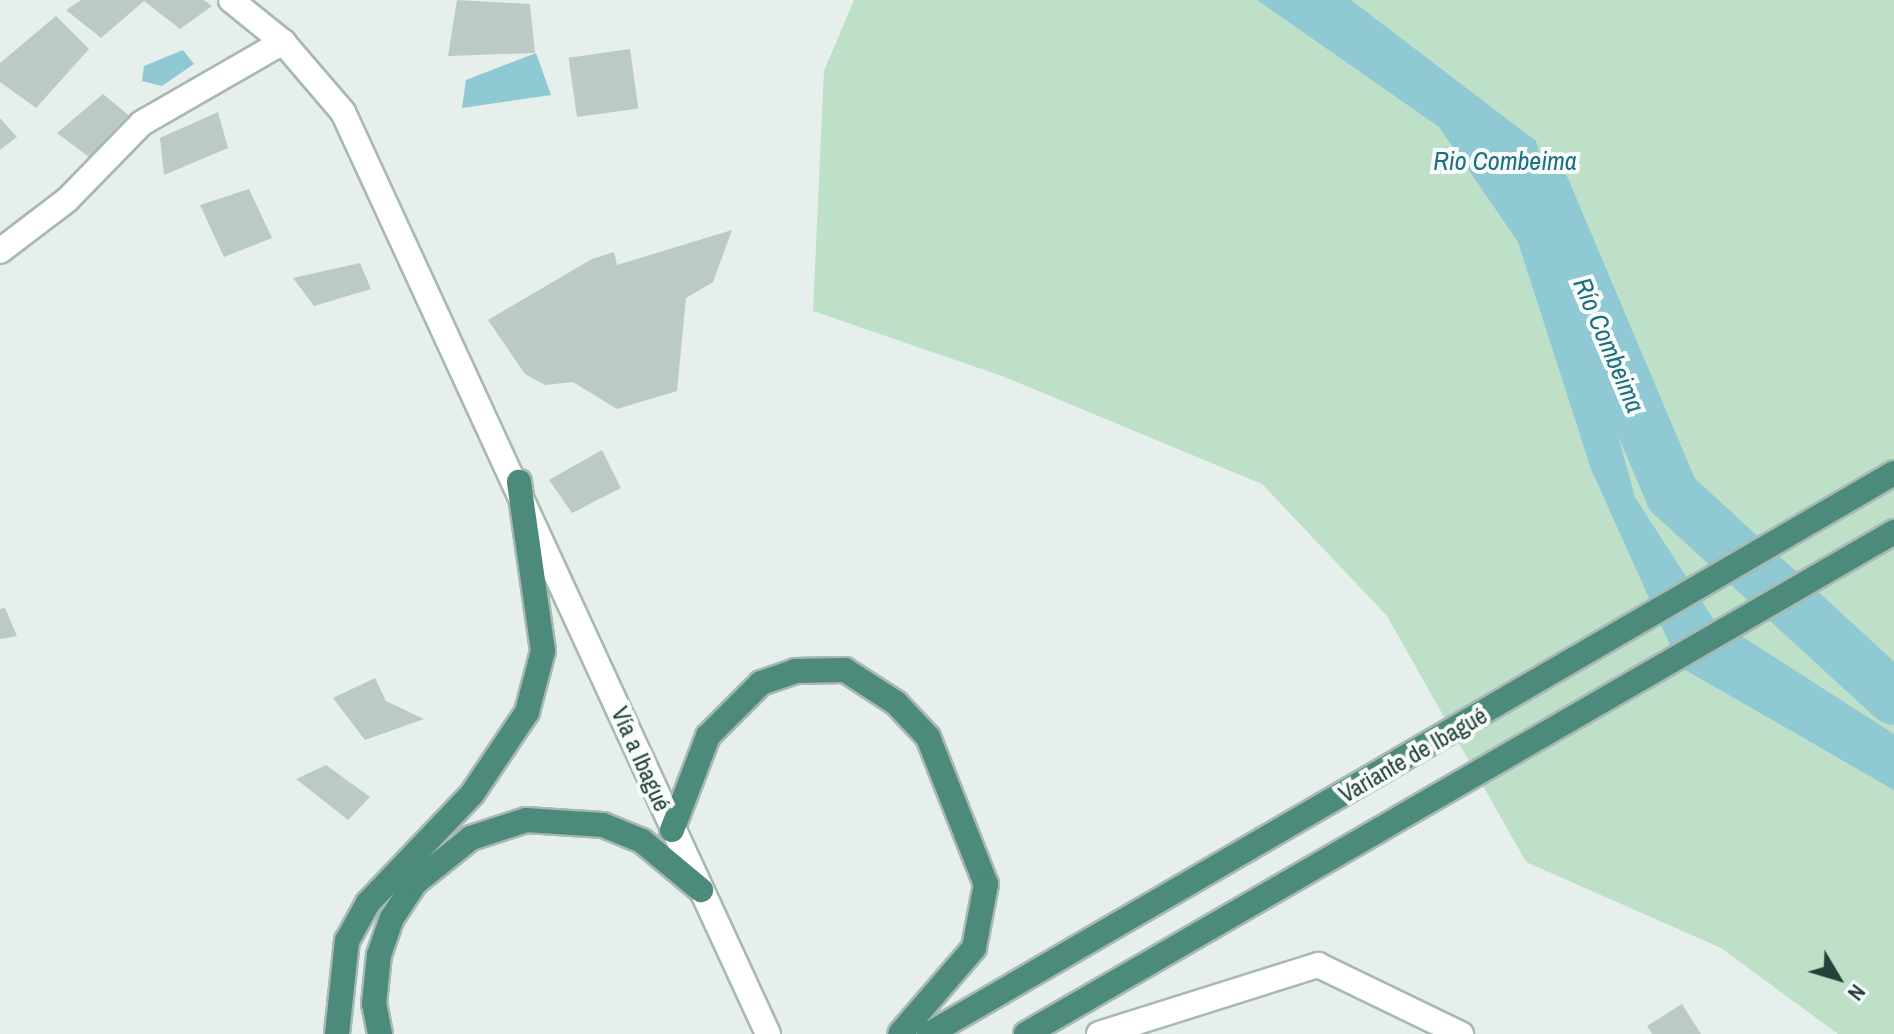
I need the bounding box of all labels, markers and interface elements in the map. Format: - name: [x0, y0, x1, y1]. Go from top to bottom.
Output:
- water label: Rio Combeima: [1433, 145, 1577, 177]
- water label: Río Combeima: [1567, 273, 1651, 417]
- street label: Variante de Ibagué: [1334, 701, 1492, 809]
- street label: Vía a Ibagué: [605, 702, 677, 816]
- north arrow: [1798, 938, 1878, 1018]
- text: N: [1841, 978, 1873, 1007]

